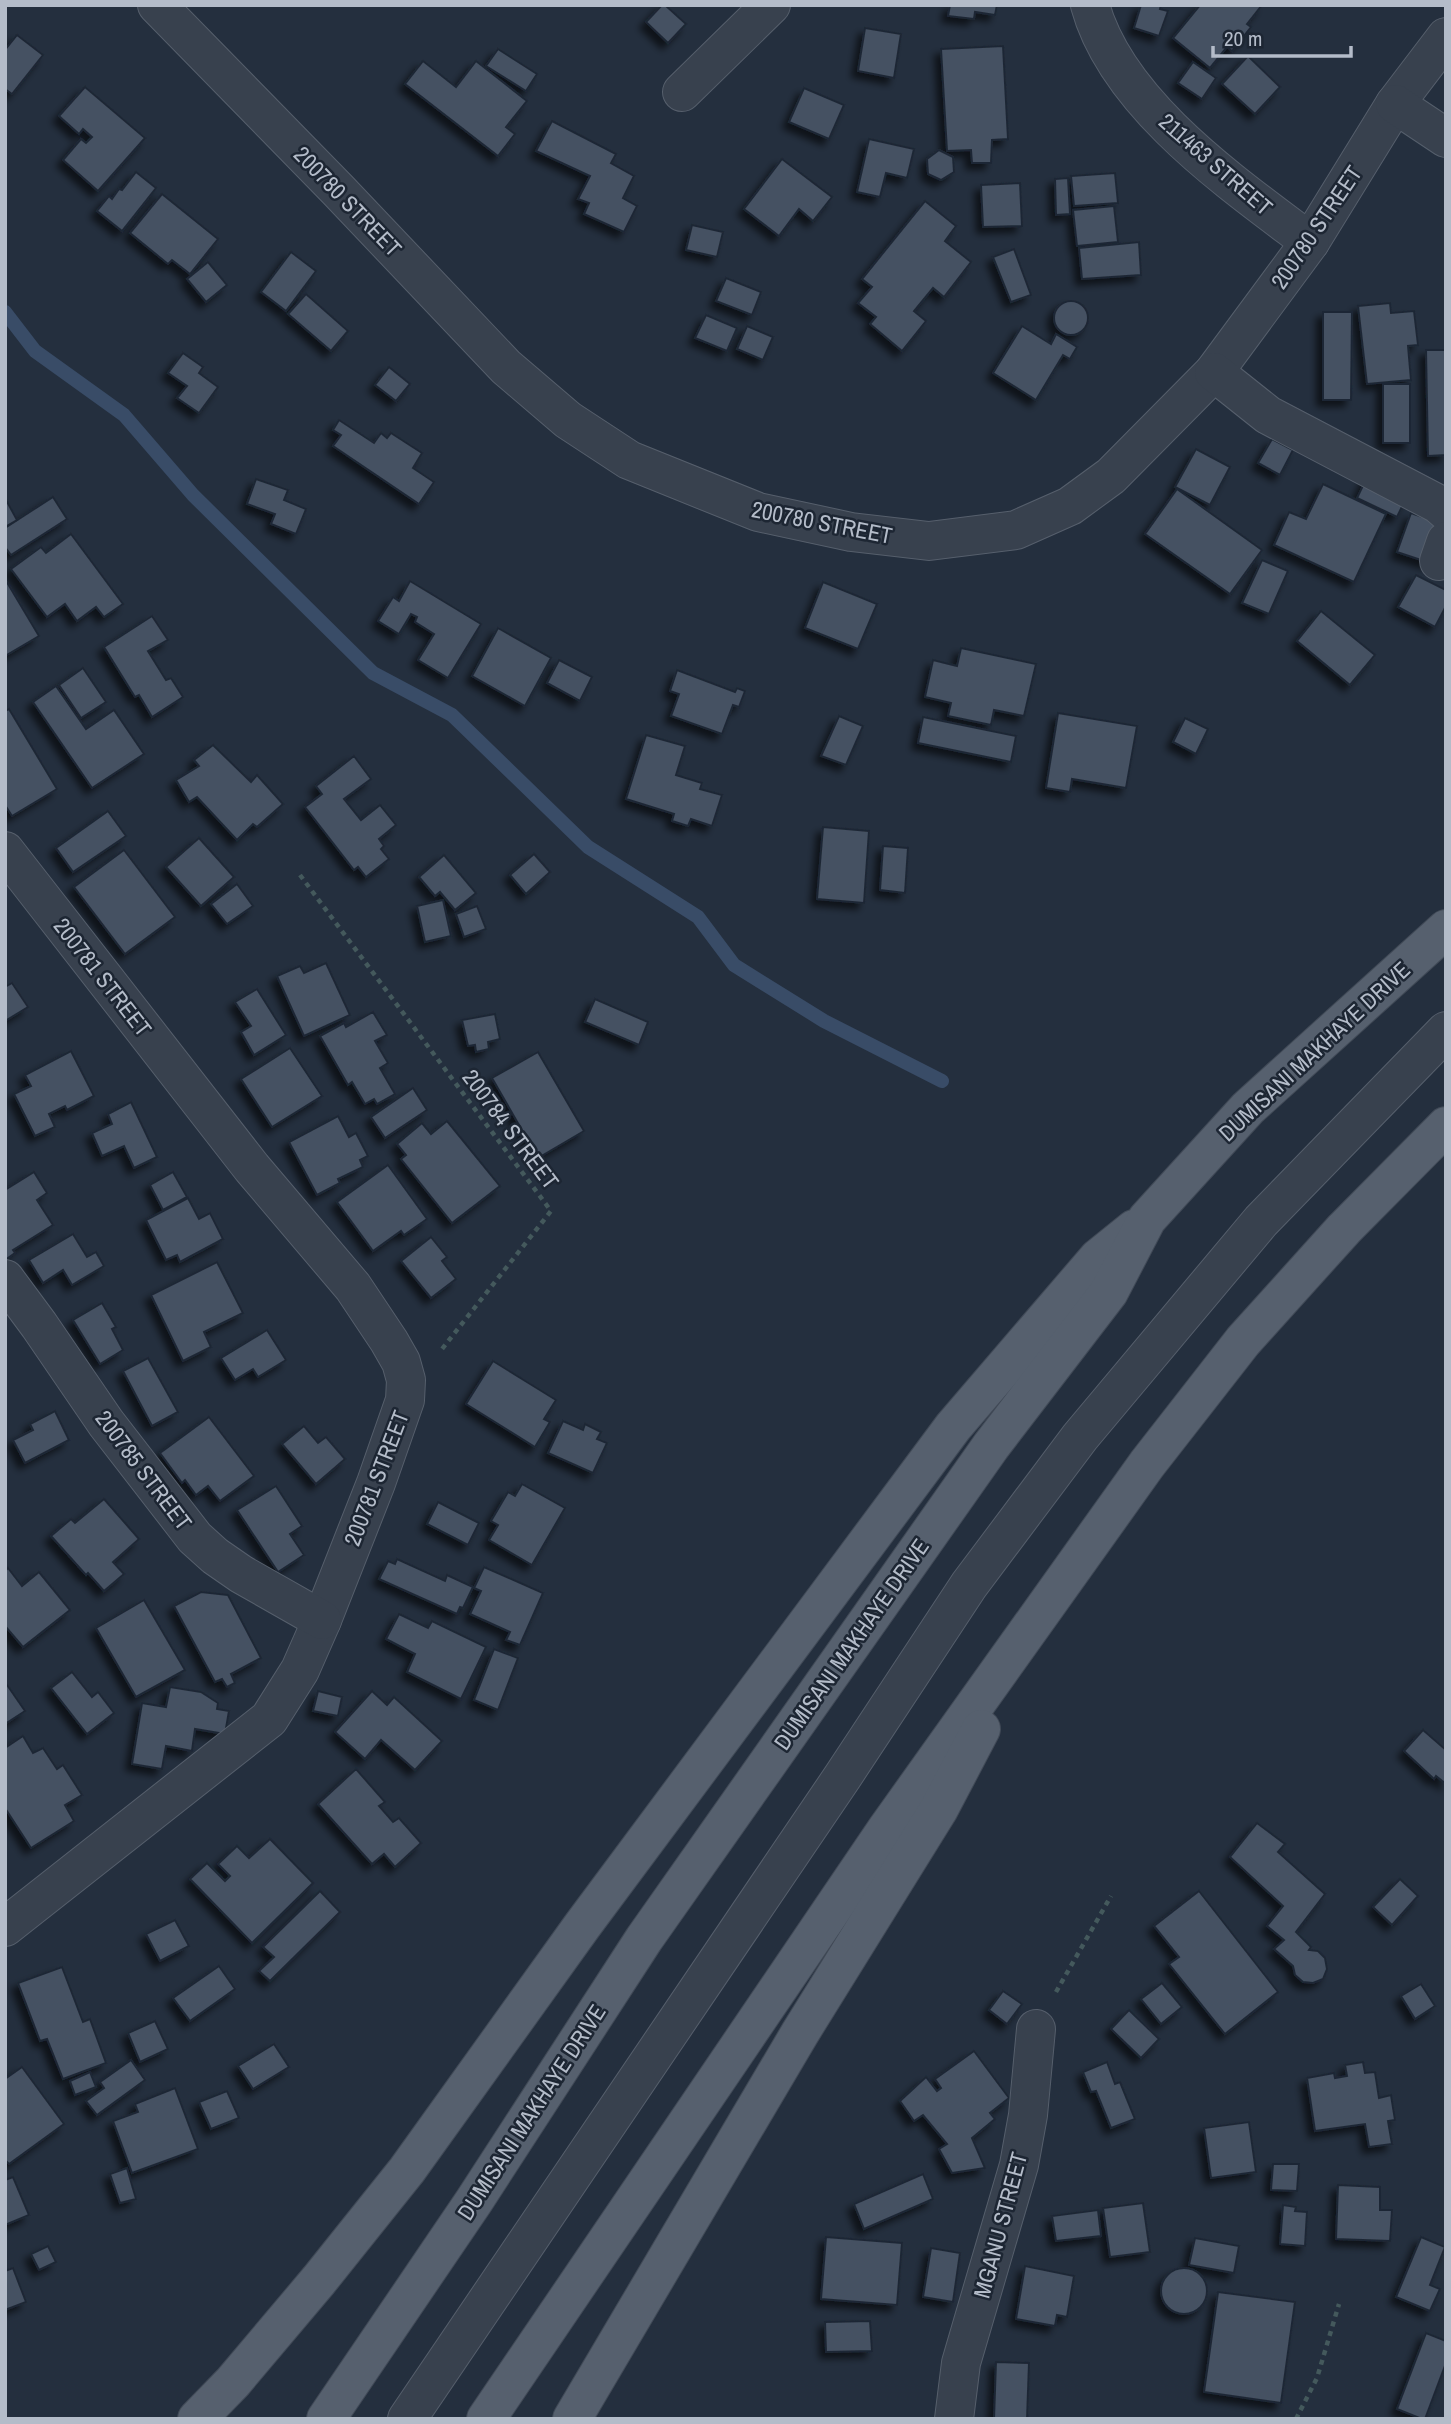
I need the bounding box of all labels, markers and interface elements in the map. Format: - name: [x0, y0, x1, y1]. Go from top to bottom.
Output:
- scale bar: [1213, 14, 1351, 58]
- text: 20 m: [1224, 24, 1262, 53]
- street label: 211463 STREET: [1153, 106, 1280, 222]
- street label: 200780 STREET: [287, 139, 409, 263]
- street label: 200780 STREET: [1263, 159, 1369, 295]
- street label: 200780 STREET: [749, 493, 895, 551]
- street label: 200781 STREET: [47, 911, 159, 1043]
- street label: DUMISANI MAKHAYE DRIVE: [1212, 954, 1416, 1148]
- street label: 200784 STREET: [456, 1063, 567, 1196]
- street label: 200785 STREET: [89, 1404, 200, 1537]
- street label: 200781 STREET: [336, 1405, 416, 1550]
- street label: DUMISANI MAKHAYE DRIVE: [766, 1532, 936, 1756]
- street label: DUMISANI MAKHAYE DRIVE: [450, 1998, 612, 2226]
- street label: MGANU STREET: [966, 2148, 1034, 2301]

